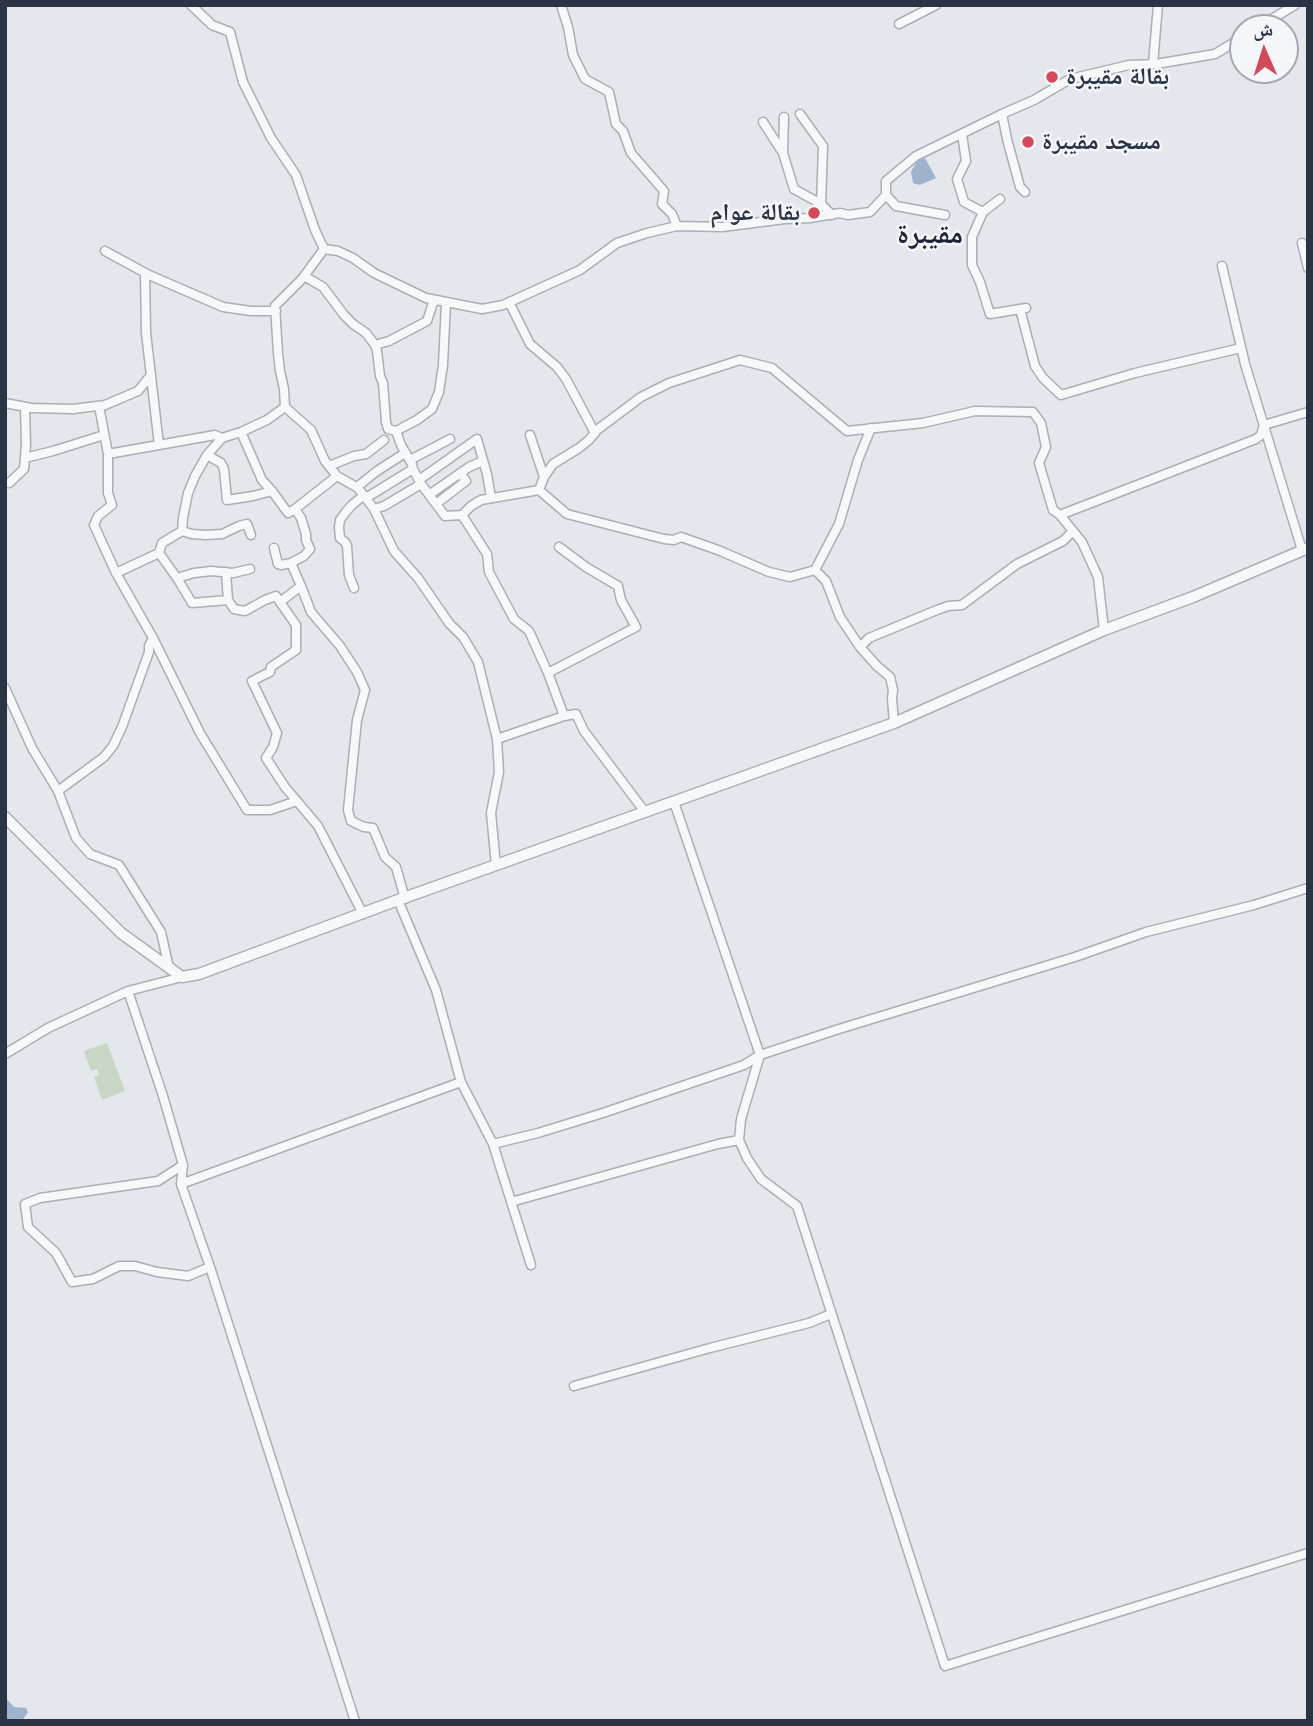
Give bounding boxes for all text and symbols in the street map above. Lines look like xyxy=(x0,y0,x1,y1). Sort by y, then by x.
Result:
north arrow xyxy=(1229,14,1299,84)
text: ش xyxy=(1252,18,1274,42)
place label: بقالة مقيبرة xyxy=(1066,63,1169,91)
marker: بقالة مقيبرة xyxy=(1044,69,1060,85)
place label: مسجد مقيبرة xyxy=(1042,128,1161,156)
marker: مسجد مقيبرة xyxy=(1020,134,1036,150)
place label: بقالة عوام xyxy=(710,199,800,227)
marker: بقالة عوام xyxy=(806,205,822,221)
district label: مقيبرة xyxy=(897,218,963,252)

